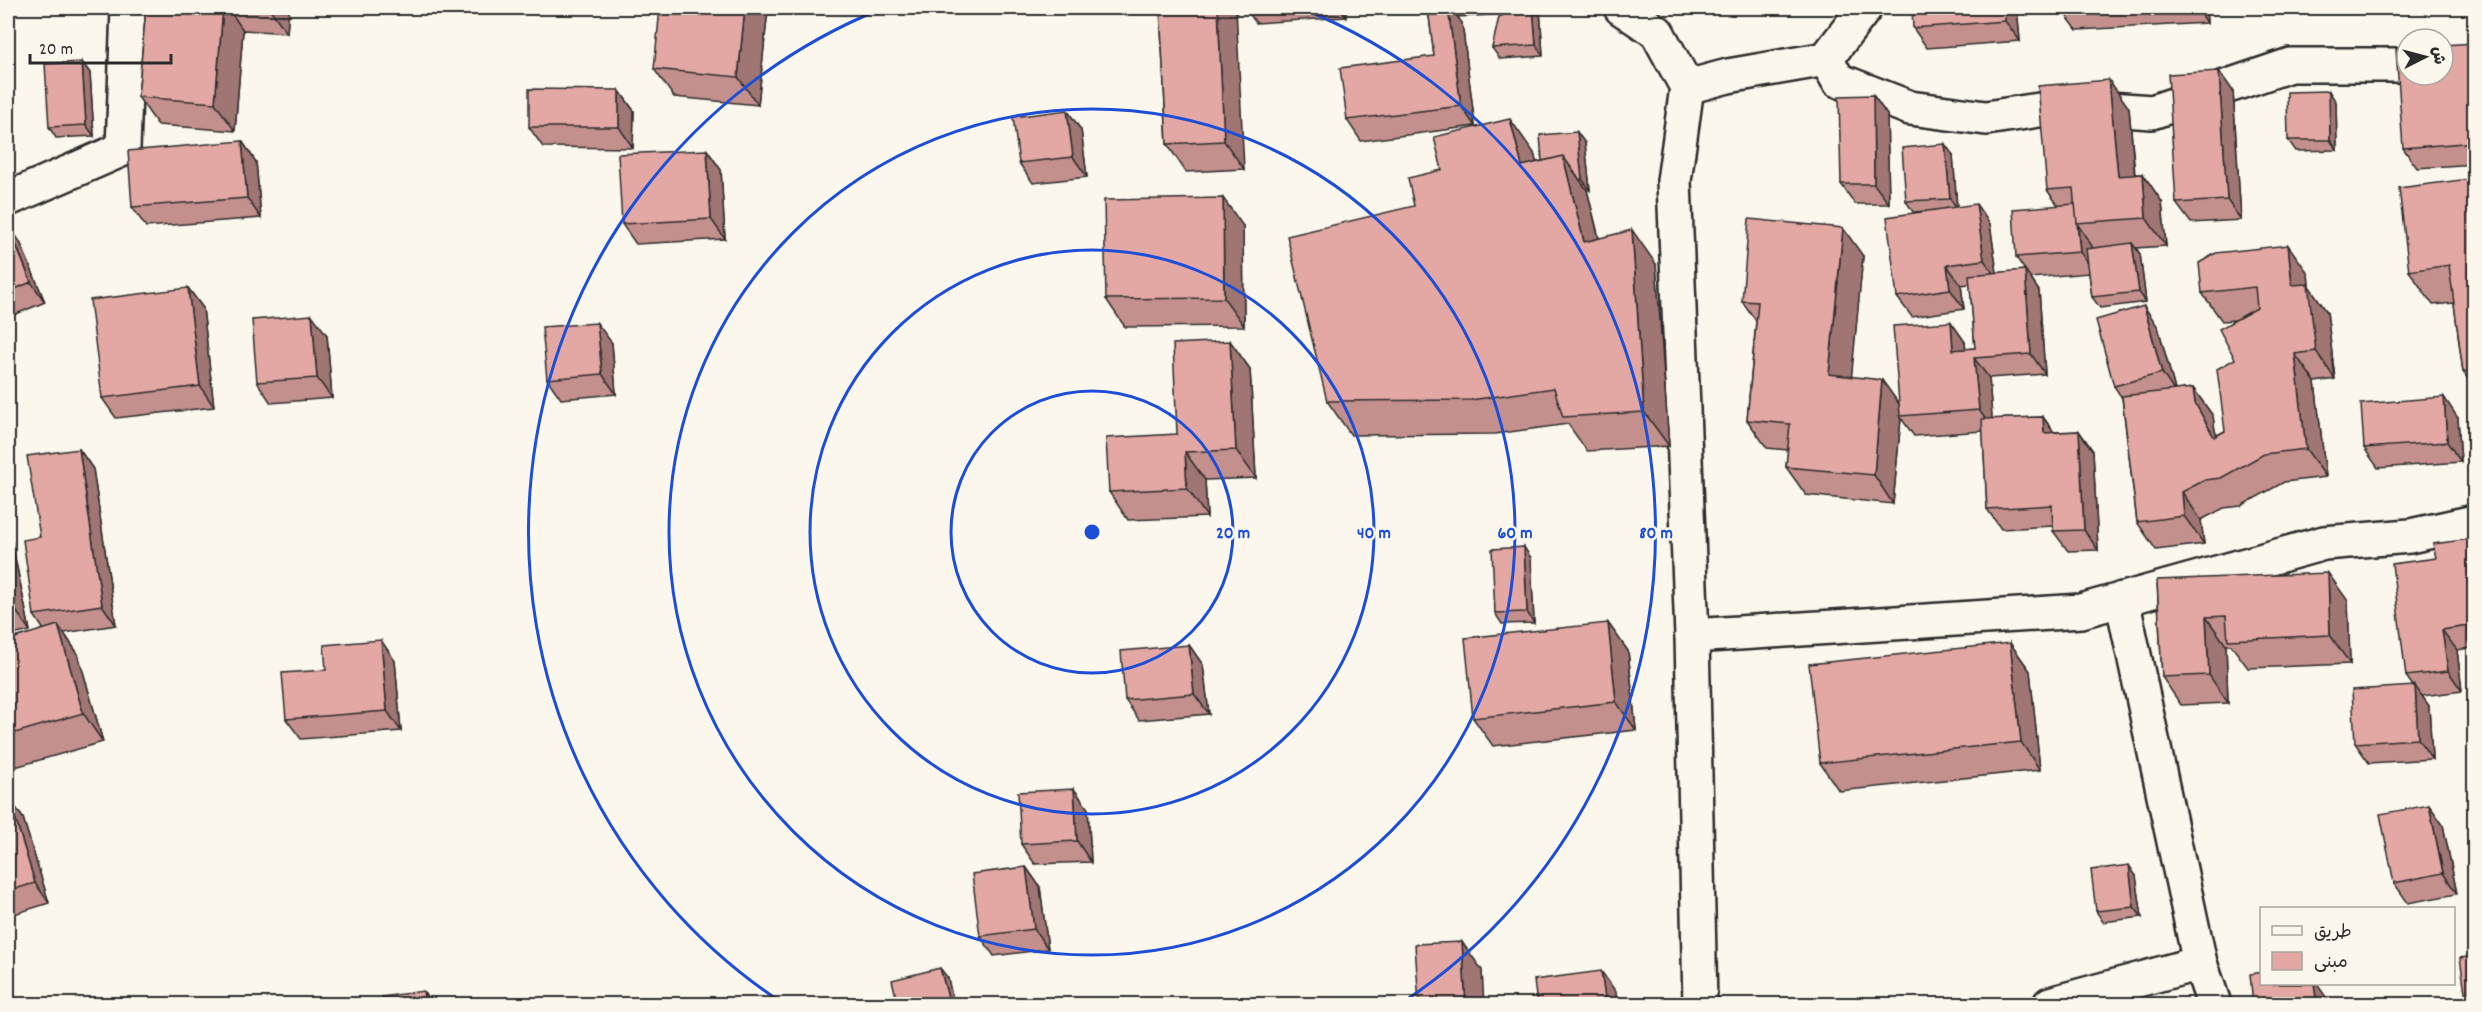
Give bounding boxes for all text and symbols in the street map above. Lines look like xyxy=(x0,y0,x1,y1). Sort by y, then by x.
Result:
scale bar xyxy=(30,27,171,65)
north arrow xyxy=(2395,27,2455,87)
text: 20 m xyxy=(39,38,73,63)
text: ش xyxy=(2425,46,2450,66)
centre of rings xyxy=(1082,522,1102,542)
text: 20 m xyxy=(1216,522,1250,547)
text: 40 m xyxy=(1357,522,1391,547)
text: 60 m xyxy=(1497,522,1533,547)
text: 80 m xyxy=(1639,522,1673,547)
legend xyxy=(2260,907,2455,985)
text: طريق xyxy=(2314,921,2352,946)
text: مبنى xyxy=(2314,951,2348,976)

